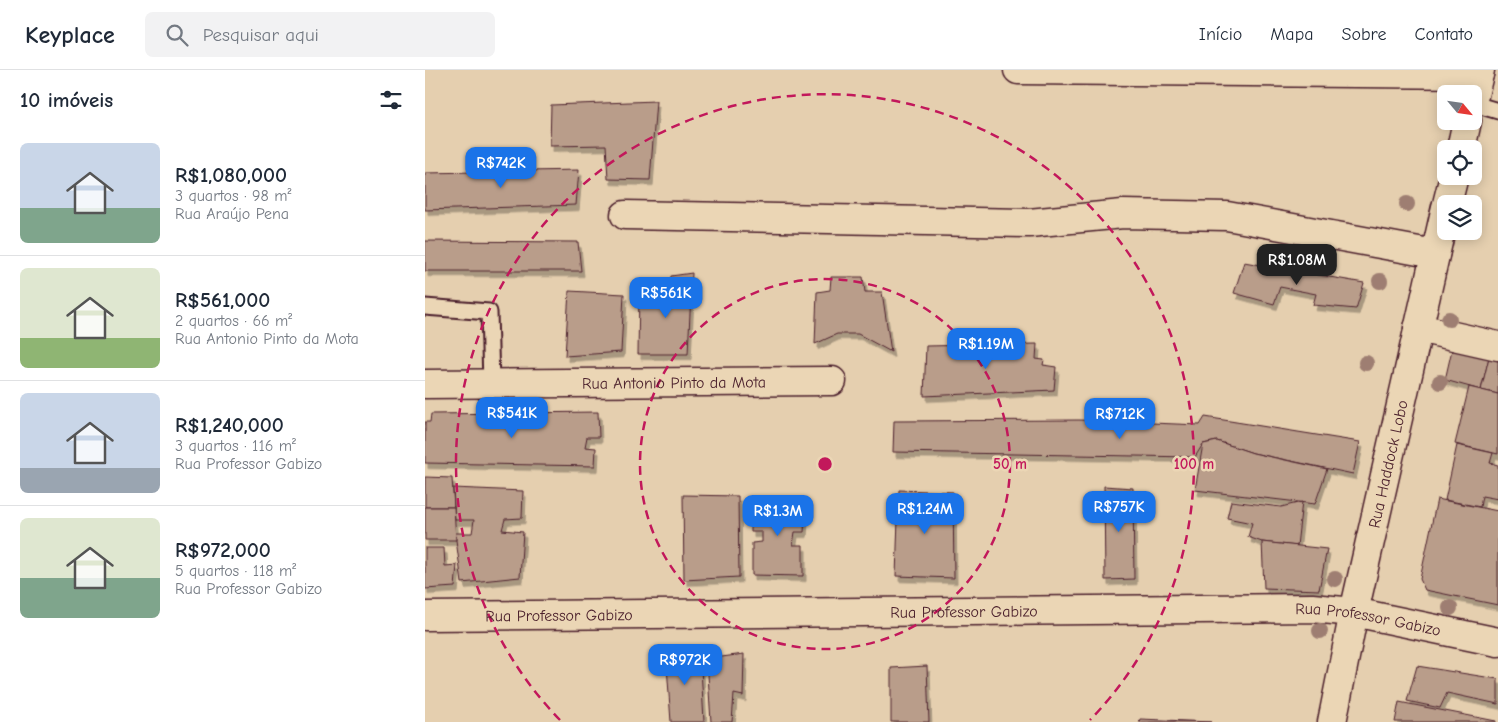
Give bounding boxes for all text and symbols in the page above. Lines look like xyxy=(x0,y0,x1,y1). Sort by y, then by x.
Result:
search box xyxy=(145,12,495,57)
text: Keyplace xyxy=(25,21,115,49)
icon: search xyxy=(163,21,191,49)
text: Pesquisar aqui xyxy=(203,24,319,46)
text: Início xyxy=(1199,24,1242,45)
text: Mapa xyxy=(1270,24,1313,45)
text: Sobre xyxy=(1341,24,1386,45)
text: Contato xyxy=(1414,24,1473,45)
north arrow xyxy=(1437,85,1483,130)
map controls xyxy=(1437,85,1482,240)
icon: filters xyxy=(377,86,405,114)
text: 10 imóveis xyxy=(20,88,113,112)
button: locate xyxy=(1437,140,1482,185)
pin: R$742K xyxy=(460,146,542,189)
text: R$742K xyxy=(476,154,526,172)
icon: home xyxy=(60,163,120,223)
text: R$1,080,000 xyxy=(175,163,287,187)
text: 3 quartos · 98 m² xyxy=(175,187,291,205)
button: layers xyxy=(1437,195,1482,240)
text: Rua Araújo Pena xyxy=(175,205,289,223)
pin: R$1.08M xyxy=(1251,244,1343,286)
text: R$1.08M xyxy=(1268,251,1326,269)
pin: R$561K xyxy=(625,276,707,319)
text: R$561K xyxy=(640,284,692,302)
icon: home xyxy=(60,288,120,348)
text: R$561,000 xyxy=(175,288,270,312)
text: 2 quartos · 66 m² xyxy=(175,312,292,330)
pin: R$1.19M xyxy=(940,328,1032,370)
text: Rua Antonio Pinto da Mota xyxy=(175,330,359,348)
text: R$1.19M xyxy=(958,335,1014,353)
street label: Rua Antonio Pinto da Mota xyxy=(582,373,766,393)
pin: R$541K xyxy=(471,396,553,439)
pin: R$712K xyxy=(1079,398,1161,440)
street label: Rua Haddock Lobo xyxy=(1365,398,1412,530)
text: R$541K xyxy=(487,404,537,422)
text: R$712K xyxy=(1095,405,1145,423)
icon: home xyxy=(60,413,120,473)
text: R$1,240,000 xyxy=(175,413,284,437)
text: 3 quartos · 116 m² xyxy=(175,437,296,455)
text: Rua Professor Gabizo xyxy=(175,455,322,473)
centre of rings xyxy=(816,455,834,473)
text: 50 m xyxy=(993,455,1027,473)
text: 100 m xyxy=(1174,455,1214,473)
pin: R$757K xyxy=(1078,490,1160,533)
pin: R$1.24M xyxy=(879,492,971,535)
pin: R$1.3M xyxy=(737,494,819,537)
text: R$757K xyxy=(1094,498,1144,516)
text: R$1.24M xyxy=(897,500,953,518)
text: R$1.3M xyxy=(754,502,802,520)
icon: home xyxy=(60,538,120,598)
text: R$972,000 xyxy=(175,538,271,562)
text: 5 quartos · 118 m² xyxy=(175,562,296,580)
text: Rua Professor Gabizo xyxy=(175,580,322,598)
street label: Rua Professor Gabizo xyxy=(1295,600,1442,640)
street label: Rua Professor Gabizo xyxy=(890,602,1038,622)
street label: Rua Professor Gabizo xyxy=(485,606,633,625)
pin: R$972K xyxy=(644,644,726,686)
text: R$972K xyxy=(659,651,711,669)

